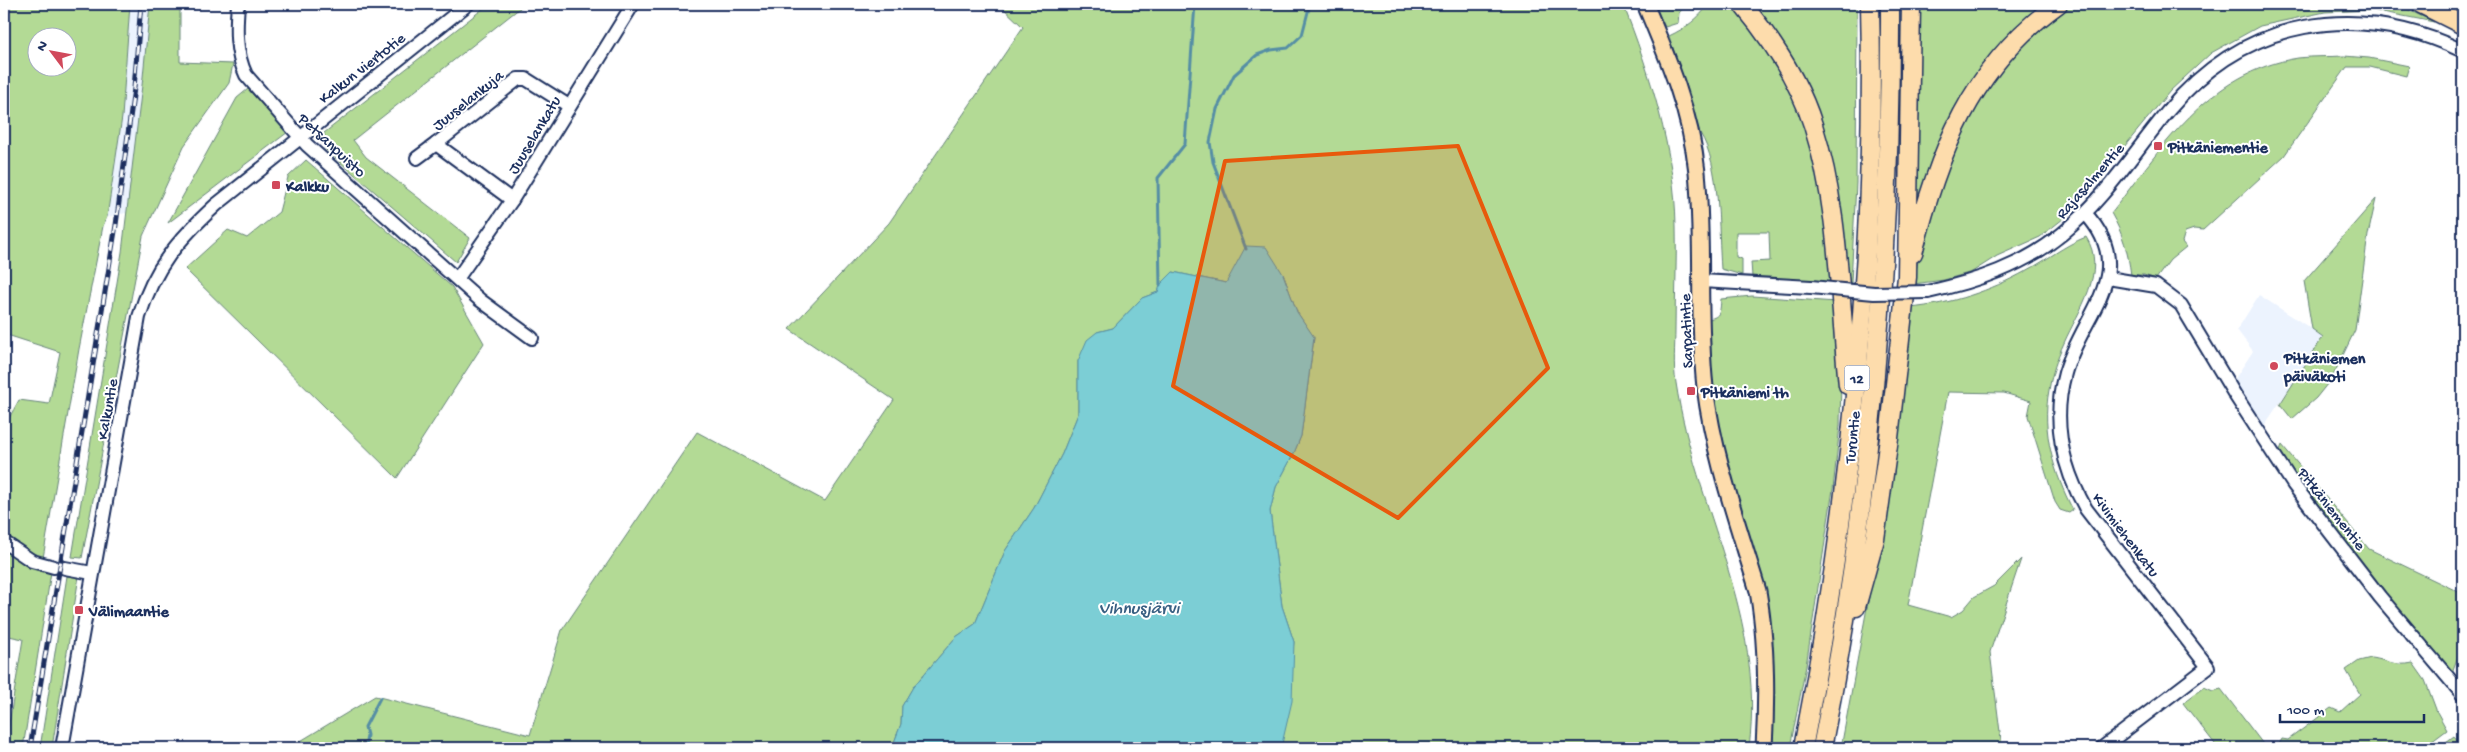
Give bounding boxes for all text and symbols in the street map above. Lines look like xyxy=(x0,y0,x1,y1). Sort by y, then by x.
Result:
north arrow xyxy=(28,28,78,78)
street label: Kalkun viertotie xyxy=(316,30,411,110)
text: N xyxy=(33,38,53,55)
street label: Juuselankuja xyxy=(430,67,509,136)
street label: Juuselankatu xyxy=(505,93,567,178)
street label: Petsanpuisto xyxy=(292,110,368,183)
street label: Rajasalmentie xyxy=(2053,140,2130,224)
marker: Pitkäniementie xyxy=(2152,140,2164,152)
place label: Pitkäniementie xyxy=(2167,140,2268,159)
marker: Kalkku xyxy=(270,179,282,191)
place label: Kalkku xyxy=(285,179,329,198)
street label: Sarpatintie xyxy=(1678,293,1699,368)
place label: Pitkäniemen päiväkoti xyxy=(2283,351,2366,388)
marker: Pitkäniemen päiväkoti xyxy=(2268,360,2280,372)
road number: 12 xyxy=(1844,366,1870,390)
street label: Kalkuntie xyxy=(95,377,124,442)
marker: Pitkäniemi th xyxy=(1685,385,1697,397)
place label: Pitkäniemi th xyxy=(1700,385,1789,404)
street label: Turuntie xyxy=(1842,409,1867,466)
street label: Pitkäniementie xyxy=(2291,464,2369,556)
street label: Kivimiehenkatu xyxy=(2086,490,2162,582)
water label: Vihnusjärvi xyxy=(1099,599,1181,620)
marker: Välimaantie xyxy=(73,604,85,616)
place label: Välimaantie xyxy=(88,604,170,623)
scale bar xyxy=(2280,692,2423,724)
text: 100 m xyxy=(2286,702,2325,720)

